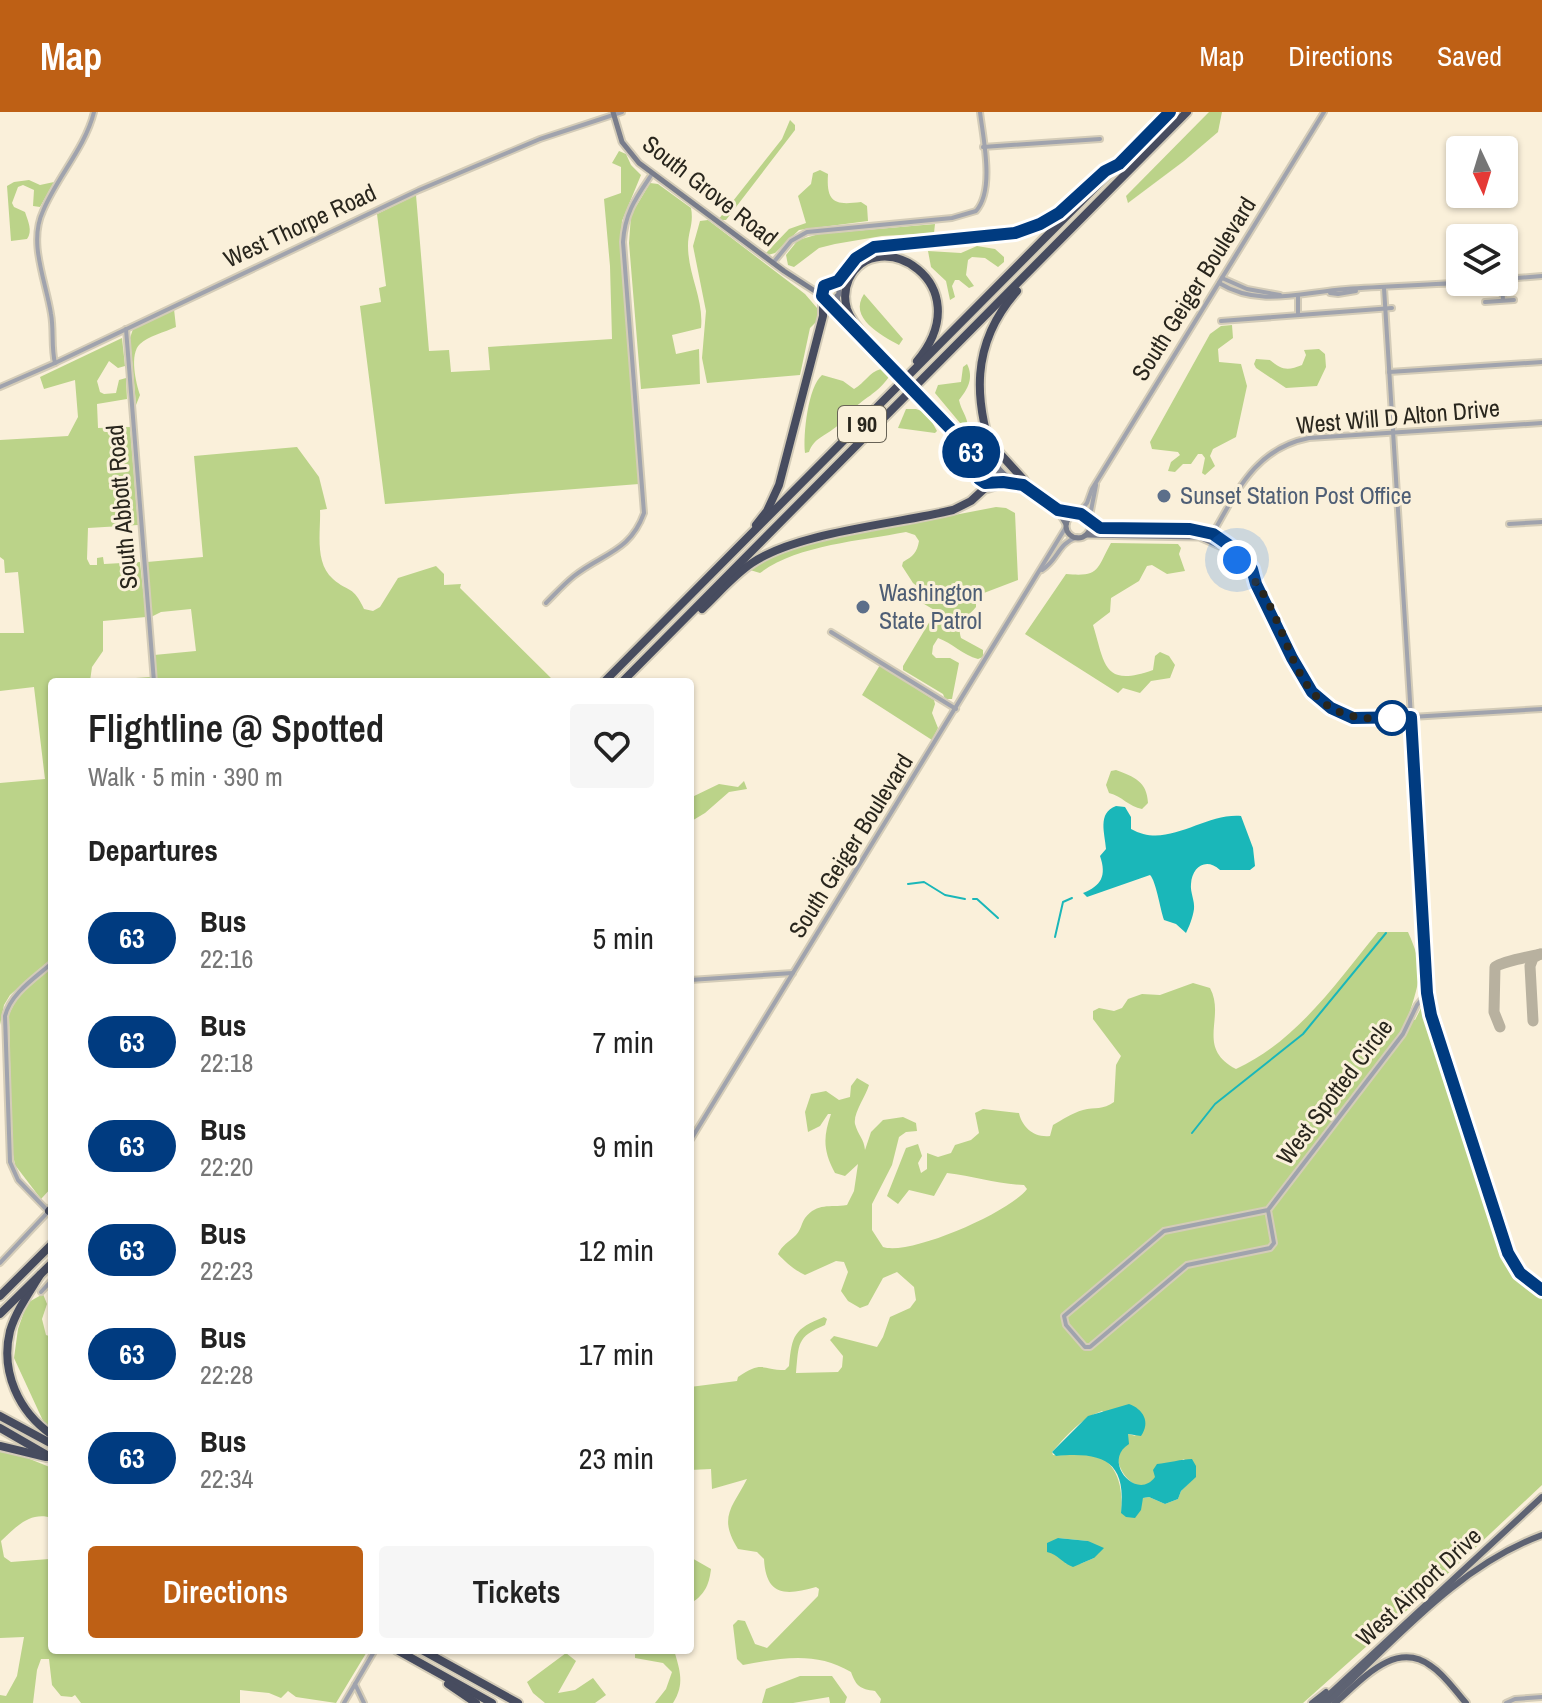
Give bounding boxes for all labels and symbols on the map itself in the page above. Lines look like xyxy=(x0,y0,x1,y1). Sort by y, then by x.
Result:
street label: South Grove Road xyxy=(637,127,785,253)
north arrow xyxy=(1446,136,1518,208)
street label: West Thorpe Road xyxy=(218,176,381,274)
street label: South Geiger Boulevard xyxy=(1124,190,1263,386)
street label: West Will D Alton Drive xyxy=(1295,391,1501,441)
road number: I 90 xyxy=(838,406,886,442)
street label: South Abbott Road xyxy=(98,423,144,591)
line badge: 63 xyxy=(935,426,1007,478)
place label: Sunset Station Post Office xyxy=(1180,479,1412,511)
marker: Sunset Station Post Office xyxy=(1155,487,1173,505)
your location xyxy=(1217,540,1257,580)
place label: Washington State Patrol xyxy=(879,576,983,636)
marker: Washington State Patrol xyxy=(854,598,872,616)
unlabelled marker xyxy=(1375,701,1409,735)
street label: South Geiger Boulevard xyxy=(781,747,920,943)
street label: West Spotted Circle xyxy=(1269,1012,1400,1171)
street label: West Airport Drive xyxy=(1349,1520,1488,1653)

